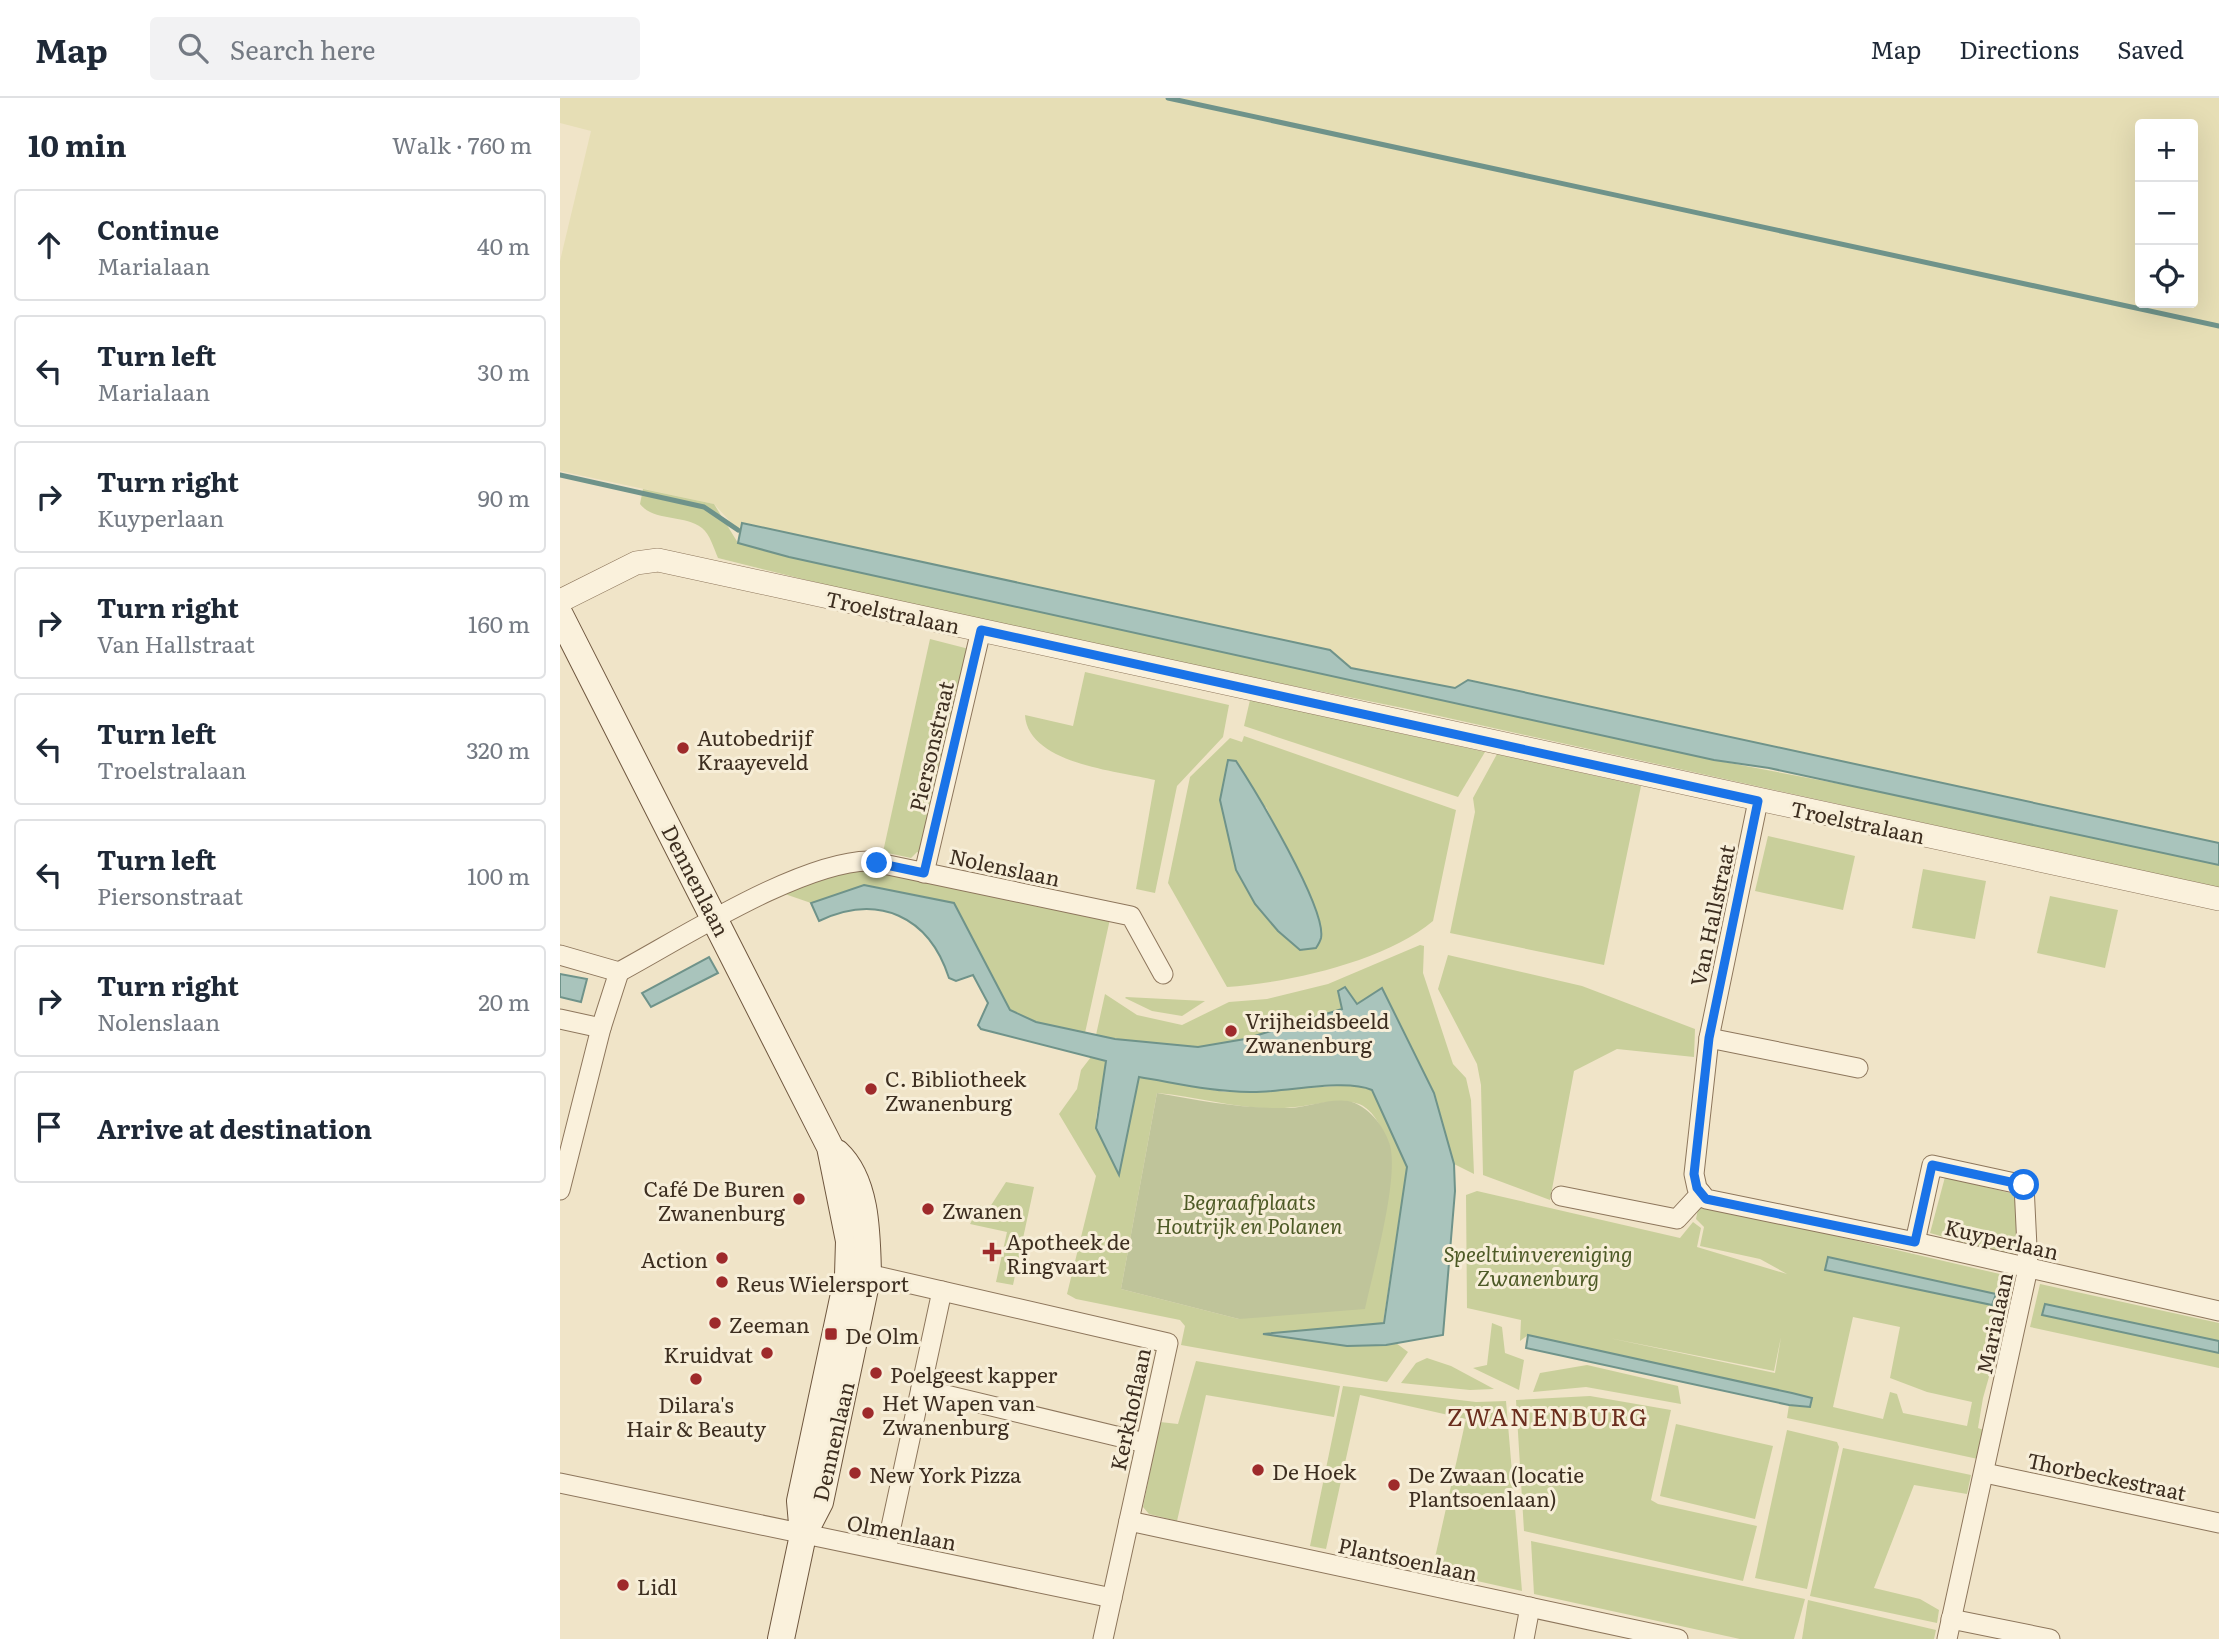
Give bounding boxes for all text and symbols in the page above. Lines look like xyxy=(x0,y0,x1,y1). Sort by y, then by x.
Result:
search box xyxy=(150,17,640,80)
text: Map xyxy=(35,24,108,73)
icon: search xyxy=(174,29,212,67)
text: Search here xyxy=(230,29,376,68)
text: Map xyxy=(1870,31,1921,66)
text: Directions xyxy=(1959,31,2079,66)
text: Saved xyxy=(2117,31,2184,66)
map controls xyxy=(2135,119,2198,308)
button: + xyxy=(2135,119,2198,182)
text: 10 min xyxy=(28,122,127,166)
text: Walk · 760 m xyxy=(392,127,532,161)
button: − xyxy=(2135,182,2198,245)
text: Continue xyxy=(97,209,219,248)
icon: ahead xyxy=(30,226,68,264)
text: 40 m xyxy=(477,228,530,262)
button: locate xyxy=(2135,245,2198,308)
text: Marialaan xyxy=(97,248,210,282)
text: Turn left xyxy=(97,335,216,374)
icon: left xyxy=(30,352,68,390)
text: 30 m xyxy=(477,354,530,388)
text: Marialaan xyxy=(97,374,210,408)
text: Turn right xyxy=(97,461,239,500)
icon: right xyxy=(30,478,68,516)
text: 90 m xyxy=(478,480,530,514)
text: Kuyperlaan xyxy=(97,500,224,534)
street label: Troelstralaan xyxy=(823,582,963,640)
text: Turn right xyxy=(97,587,239,626)
icon: right xyxy=(30,604,68,642)
text: 160 m xyxy=(468,606,530,640)
text: Van Hallstraat xyxy=(97,626,255,660)
street label: Piersonstraat xyxy=(900,677,960,814)
text: Turn left xyxy=(97,713,216,752)
place label: Autobedrijf Kraayeveld xyxy=(697,721,814,776)
icon: left xyxy=(30,730,68,768)
text: 320 m xyxy=(466,732,530,766)
marker: Autobedrijf Kraayeveld xyxy=(675,740,691,756)
text: Troelstralaan xyxy=(97,752,247,786)
street label: Troelstralaan xyxy=(1788,792,1928,850)
street label: Dennenlaan xyxy=(655,819,739,942)
text: Turn left xyxy=(97,839,216,878)
street label: Nolenslaan xyxy=(947,839,1063,893)
street label: Van Hallstraat xyxy=(1681,841,1741,989)
route end xyxy=(861,847,892,878)
icon: left xyxy=(30,856,68,894)
text: 100 m xyxy=(467,858,530,892)
text: Piersonstraat xyxy=(97,878,243,912)
text: Turn right xyxy=(97,965,239,1004)
icon: right xyxy=(30,982,68,1020)
text: 20 m xyxy=(478,984,530,1018)
text: Nolenslaan xyxy=(97,1004,220,1038)
place label: Vrijheidsbeeld Zwanenburg xyxy=(1245,1004,1389,1059)
marker: Vrijheidsbeeld Zwanenburg xyxy=(1223,1023,1239,1039)
place label: C. Bibliotheek Zwanenburg xyxy=(885,1062,1026,1117)
marker: C. Bibliotheek Zwanenburg xyxy=(863,1081,879,1097)
icon: arrive xyxy=(30,1108,68,1146)
text: Arrive at destination xyxy=(97,1108,372,1147)
route start xyxy=(2008,1169,2039,1200)
place label: Café De Buren Zwanenburg xyxy=(644,1172,785,1227)
park label: Begraafplaats Houtrijk en Polanen xyxy=(1155,1185,1343,1240)
marker: Café De Buren Zwanenburg xyxy=(791,1191,807,1207)
place label: Zwanen xyxy=(942,1194,1022,1225)
marker: Zwanen xyxy=(920,1201,936,1217)
street label: Kuyperlaan xyxy=(1942,1210,2062,1266)
place label: Apotheek de Ringvaart xyxy=(1006,1225,1130,1280)
park label: Speeltuinvereniging Zwanenburg xyxy=(1443,1237,1633,1292)
place label: Action xyxy=(641,1243,708,1274)
marker: Apotheek de Ringvaart xyxy=(984,1244,1000,1260)
marker: Action xyxy=(714,1250,730,1266)
place label: Reus Wielersport xyxy=(736,1267,909,1298)
street label: Marialaan xyxy=(1967,1269,2019,1377)
marker: Reus Wielersport xyxy=(714,1274,730,1290)
place label: Zeeman xyxy=(729,1308,810,1339)
marker: Zeeman xyxy=(707,1315,723,1331)
place label: De Olm xyxy=(845,1319,919,1350)
marker: De Olm xyxy=(823,1326,839,1342)
place label: Kruidvat xyxy=(663,1338,754,1369)
marker: Kruidvat xyxy=(759,1345,775,1361)
street label: Kerkhoflaan xyxy=(1101,1345,1157,1473)
place label: Poelgeest kapper xyxy=(890,1358,1058,1389)
marker: Poelgeest kapper xyxy=(868,1365,884,1381)
marker: Dilara's Hair & Beauty xyxy=(688,1371,704,1387)
street label: Dennenlaan xyxy=(803,1378,861,1504)
place label: Het Wapen van Zwanenburg xyxy=(882,1386,1035,1441)
place label: Dilara's Hair & Beauty xyxy=(626,1388,767,1443)
district label: ZWANENBURG xyxy=(1447,1398,1649,1433)
marker: Het Wapen van Zwanenburg xyxy=(860,1405,876,1421)
street label: Thorbeckestraat xyxy=(2024,1443,2190,1507)
place label: De Hoek xyxy=(1272,1455,1356,1486)
place label: New York Pizza xyxy=(869,1458,1022,1489)
place label: De Zwaan (locatie Plantsoenlaan) xyxy=(1408,1458,1584,1513)
marker: De Hoek xyxy=(1250,1462,1266,1478)
marker: New York Pizza xyxy=(847,1465,863,1481)
marker: De Zwaan (locatie Plantsoenlaan) xyxy=(1386,1477,1402,1493)
street label: Olmenlaan xyxy=(845,1505,959,1557)
street label: Plantsoenlaan xyxy=(1335,1528,1481,1588)
place label: Lidl xyxy=(637,1570,677,1601)
marker: Lidl xyxy=(615,1577,631,1593)

